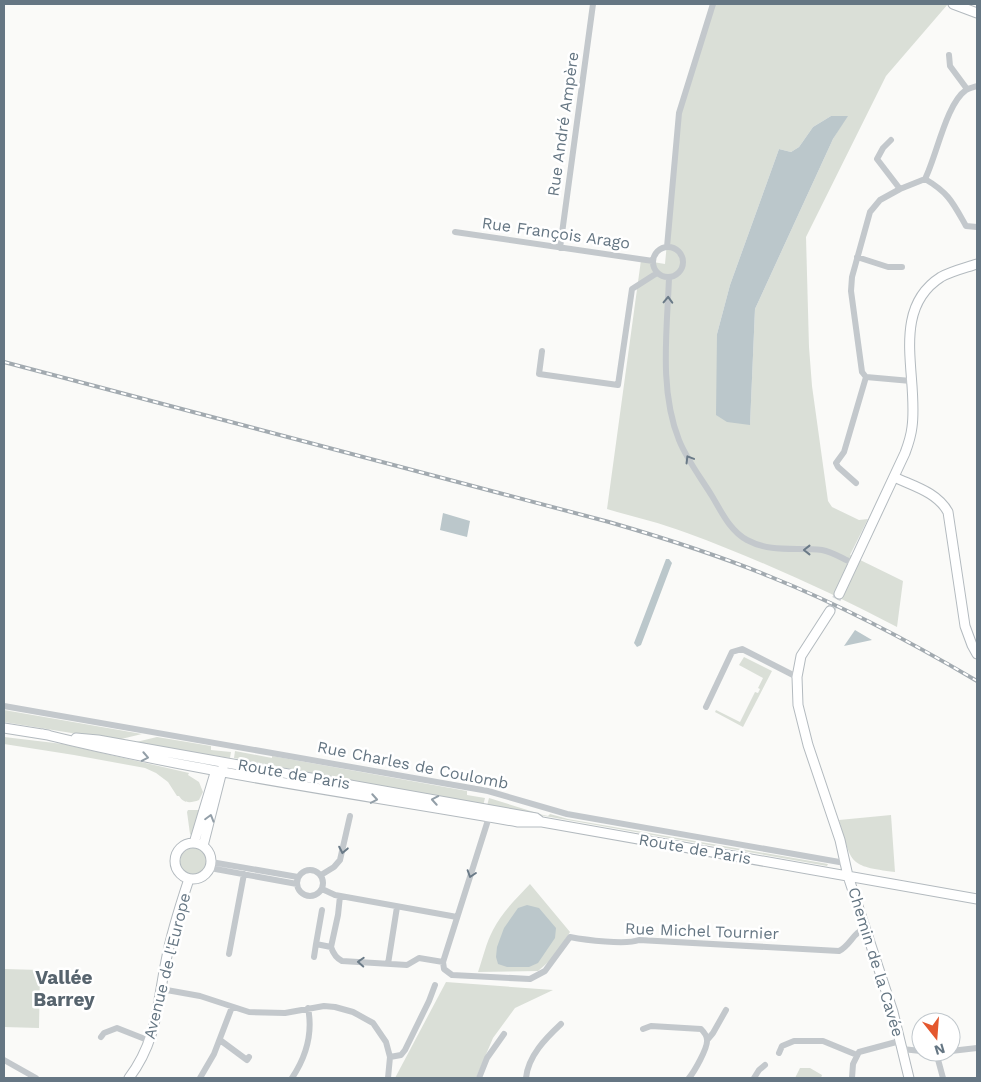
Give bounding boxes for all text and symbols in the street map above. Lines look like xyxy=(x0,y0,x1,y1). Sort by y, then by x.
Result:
street label: Rue André Ampère xyxy=(543,50,583,198)
street label: Rue François Arago xyxy=(481,213,631,253)
one-way arrow xyxy=(663,296,674,304)
one-way arrow xyxy=(685,455,695,464)
one-way arrow xyxy=(803,545,810,555)
street label: Rue Charles de Coulomb xyxy=(316,737,510,793)
one-way arrow xyxy=(140,751,149,761)
street label: Route de Paris xyxy=(236,755,352,793)
one-way arrow xyxy=(369,793,378,803)
one-way arrow xyxy=(430,795,439,805)
one-way arrow xyxy=(205,815,215,823)
street label: Route de Paris xyxy=(637,830,753,868)
one-way arrow xyxy=(338,846,348,855)
one-way arrow xyxy=(467,869,477,877)
street label: Chemin de la Cavée xyxy=(844,885,908,1039)
street label: Avenue de l'Europe xyxy=(140,891,194,1041)
street label: Rue Michel Tournier xyxy=(625,919,780,943)
one-way arrow xyxy=(357,957,365,968)
district label: Vallée Barrey xyxy=(33,966,95,1011)
north arrow xyxy=(911,1012,961,1062)
text: N xyxy=(933,1040,947,1059)

